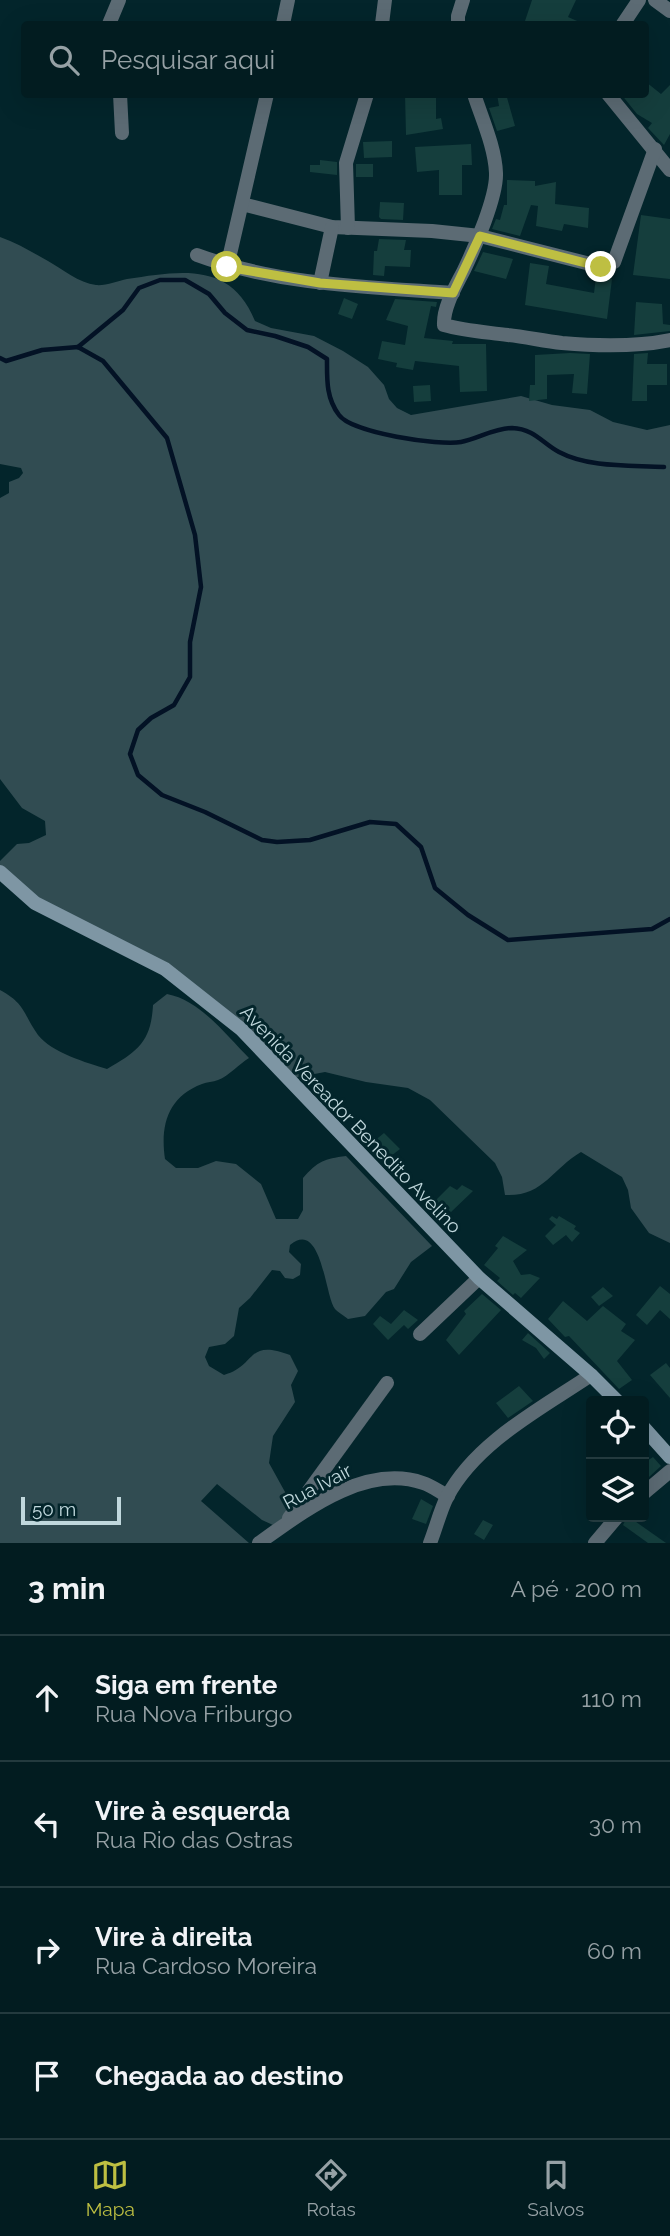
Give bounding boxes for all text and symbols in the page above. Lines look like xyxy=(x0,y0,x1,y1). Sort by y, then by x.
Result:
search box xyxy=(21,21,649,98)
icon: search xyxy=(45,41,83,79)
text: Pesquisar aqui xyxy=(101,45,275,75)
route start xyxy=(211,251,242,282)
route end xyxy=(585,251,616,282)
street label: Avenida Vereador Benedito Avelino xyxy=(236,1001,466,1237)
map controls xyxy=(586,1396,649,1522)
button: locate xyxy=(586,1396,649,1459)
street label: Rua Ivair xyxy=(279,1459,355,1513)
button: layers xyxy=(586,1459,649,1522)
scale bar xyxy=(21,1494,121,1526)
text: 50 m xyxy=(32,1498,76,1520)
text: 3 min xyxy=(28,1571,106,1606)
text: A pé · 200 m xyxy=(510,1575,642,1602)
text: Siga em frente xyxy=(95,1670,277,1700)
icon: ahead xyxy=(28,1679,66,1717)
text: 110 m xyxy=(581,1685,642,1712)
text: Rua Nova Friburgo xyxy=(95,1700,292,1727)
text: Vire à esquerda xyxy=(95,1796,290,1826)
icon: left xyxy=(28,1805,66,1843)
text: 30 m xyxy=(589,1811,642,1838)
text: Rua Rio das Ostras xyxy=(95,1826,293,1853)
text: Vire à direita xyxy=(95,1922,252,1952)
icon: right xyxy=(28,1931,66,1969)
text: 60 m xyxy=(587,1937,642,1964)
text: Rua Cardoso Moreira xyxy=(95,1952,317,1979)
icon: arrive xyxy=(28,2057,66,2095)
text: Chegada ao destino xyxy=(95,2061,344,2091)
tab: Mapa xyxy=(86,2156,135,2220)
tab: Rotas xyxy=(306,2156,356,2220)
tab: Salvos xyxy=(527,2156,584,2220)

